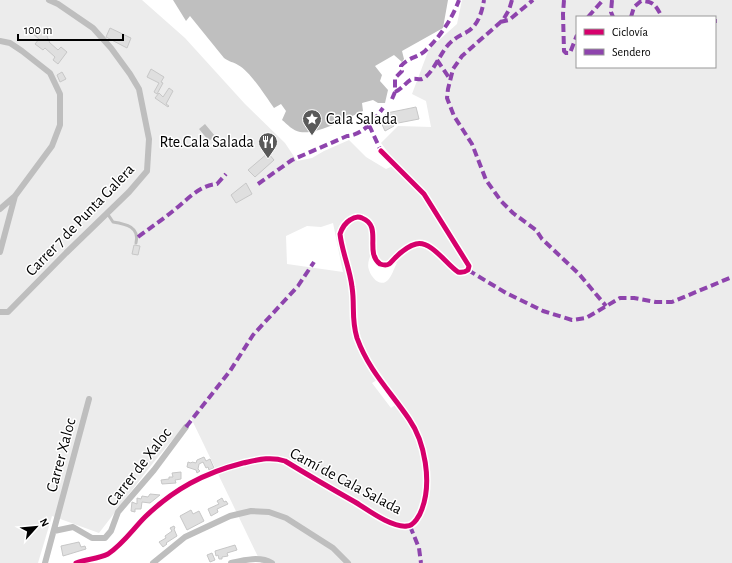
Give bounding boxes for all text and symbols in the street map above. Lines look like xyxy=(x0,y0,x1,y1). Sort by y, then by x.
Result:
scale bar xyxy=(18,16,123,42)
legend xyxy=(576,16,716,68)
text: 100 m xyxy=(24,24,52,36)
text: Ciclovía xyxy=(612,26,648,38)
text: Sendero xyxy=(612,46,651,58)
place icon: Cala Salada xyxy=(301,108,323,136)
place label: Cala Salada xyxy=(326,111,397,127)
restaurant icon: Rte.Cala Salada xyxy=(257,131,279,159)
place label: Rte.Cala Salada xyxy=(159,134,254,150)
street label: Carrer 7 de Punta Galera xyxy=(23,161,137,279)
street label: Carrer Xaloc xyxy=(43,416,79,494)
street label: Carrer de Xaloc xyxy=(104,425,174,509)
street label: Camí de Cala Salada xyxy=(287,445,405,517)
north arrow xyxy=(16,507,56,547)
text: N xyxy=(38,517,51,529)

